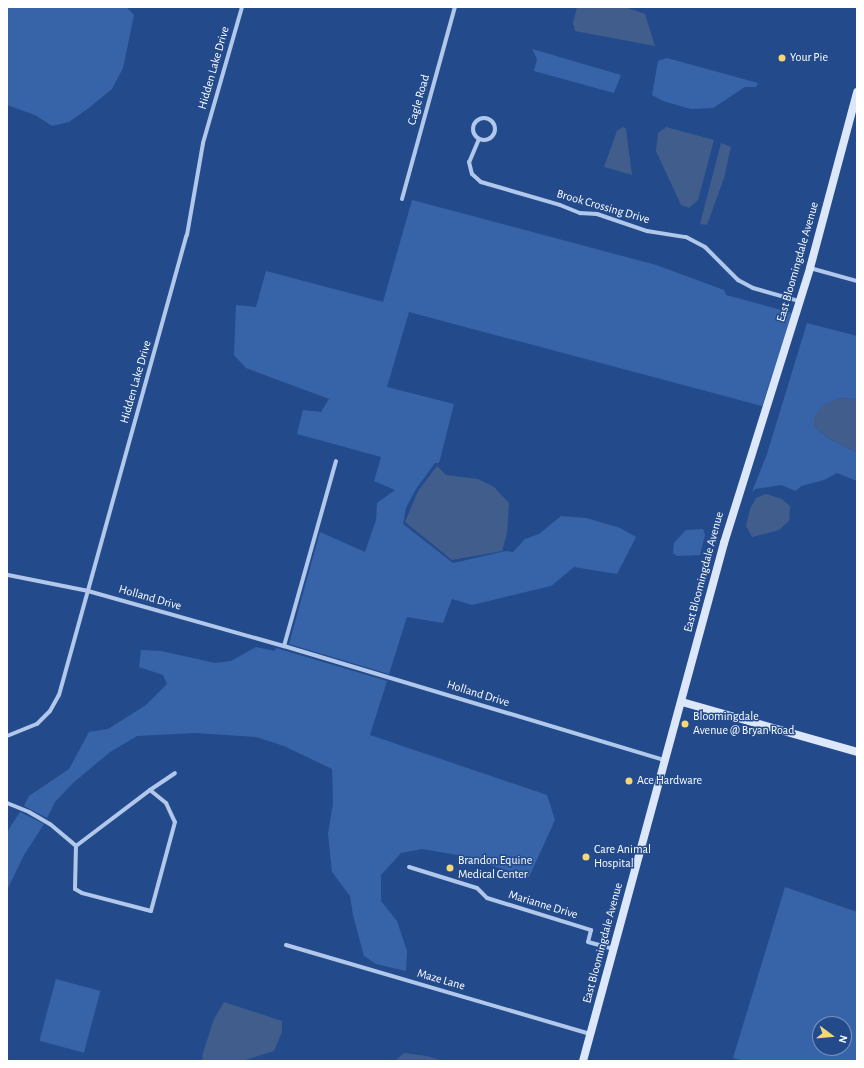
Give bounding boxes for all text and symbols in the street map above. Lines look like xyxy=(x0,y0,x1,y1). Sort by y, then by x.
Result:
street label: Hidden Lake Drive xyxy=(195,25,233,111)
place label: Your Pie xyxy=(790,51,828,65)
marker: Your Pie xyxy=(777,53,787,63)
street label: Cagle Road xyxy=(405,73,433,127)
street label: Brook Crossing Drive xyxy=(555,187,651,227)
street label: East Bloomingdale Avenue xyxy=(774,200,822,324)
street label: Hidden Lake Drive xyxy=(117,339,155,425)
street label: East Bloomingdale Avenue xyxy=(681,510,727,634)
street label: Holland Drive xyxy=(117,582,183,614)
street label: Holland Drive xyxy=(445,678,511,710)
place label: Bloomingdale Avenue @ Bryan Road xyxy=(693,710,795,738)
marker: Bloomingdale Avenue @ Bryan Road xyxy=(680,719,690,729)
place label: Ace Hardware xyxy=(637,774,702,788)
marker: Ace Hardware xyxy=(624,776,634,786)
place label: Care Animal Hospital xyxy=(594,843,651,871)
marker: Care Animal Hospital xyxy=(581,852,591,862)
place label: Brandon Equine Medical Center xyxy=(458,854,532,882)
marker: Brandon Equine Medical Center xyxy=(445,863,455,873)
street label: East Bloomingdale Avenue xyxy=(580,881,626,1005)
street label: Marianne Drive xyxy=(507,888,579,922)
street label: Maze Lane xyxy=(415,966,467,994)
north arrow xyxy=(812,1016,852,1056)
text: N xyxy=(837,1034,849,1044)

